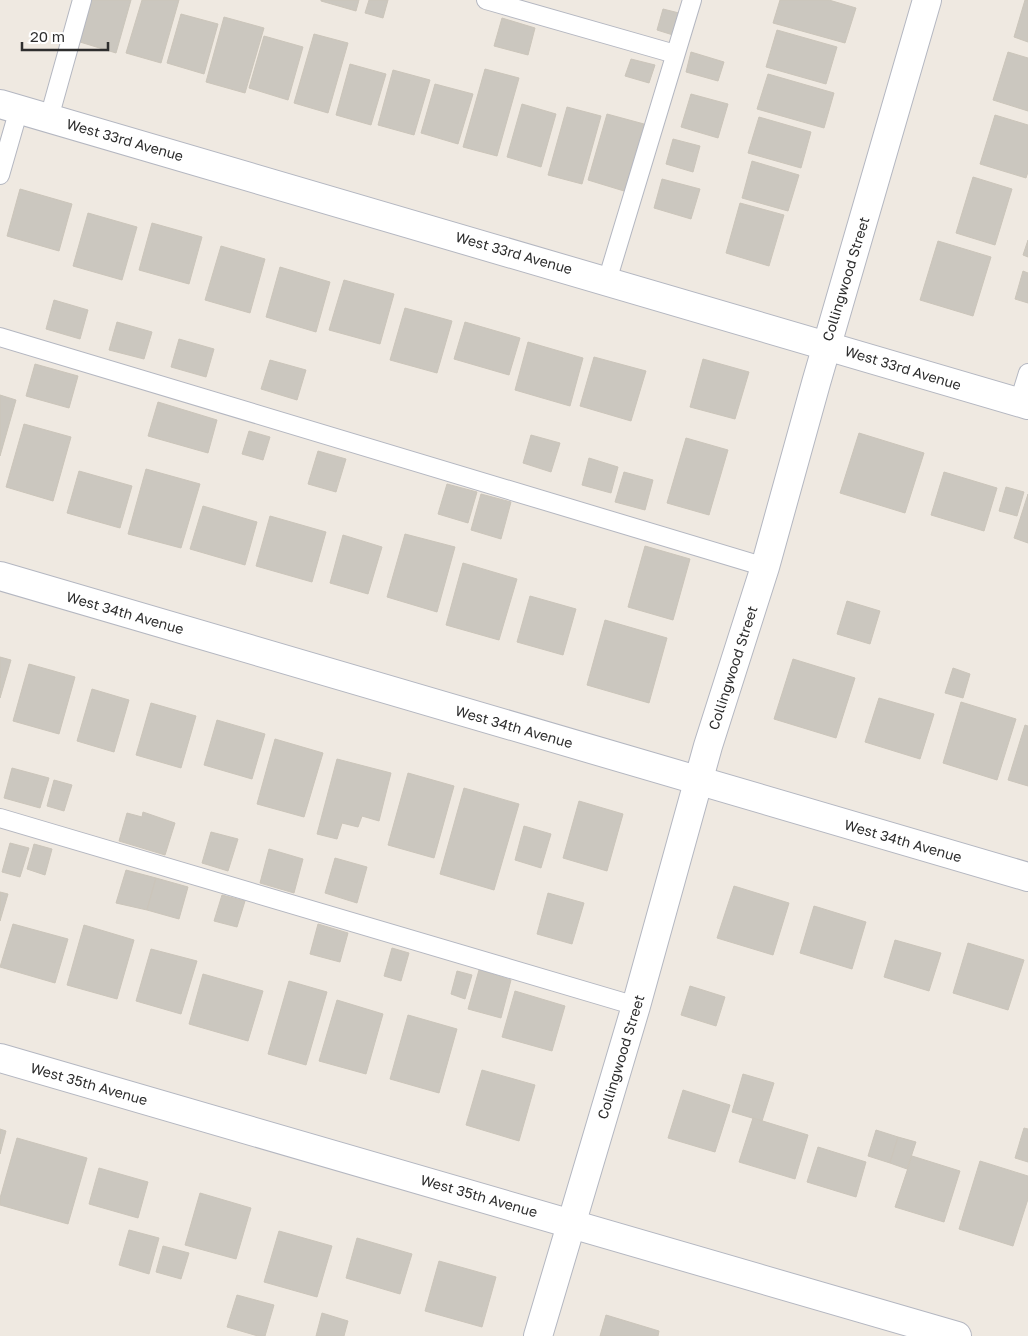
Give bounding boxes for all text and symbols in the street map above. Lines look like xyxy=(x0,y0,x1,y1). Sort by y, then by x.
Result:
scale bar xyxy=(22,20,109,52)
text: 20 m xyxy=(30,27,65,45)
street label: West 33rd Avenue xyxy=(65,115,186,164)
street label: Collingwood Street xyxy=(818,214,873,343)
street label: West 33rd Avenue xyxy=(454,228,575,277)
street label: West 33rd Avenue xyxy=(843,342,963,393)
street label: West 34th Avenue xyxy=(64,588,186,637)
street label: Collingwood Street xyxy=(704,604,761,732)
street label: West 34th Avenue xyxy=(453,702,575,751)
street label: West 34th Avenue xyxy=(842,816,964,865)
street label: Collingwood Street xyxy=(593,992,648,1121)
street label: West 35th Avenue xyxy=(29,1059,150,1108)
street label: West 35th Avenue xyxy=(419,1171,540,1220)

